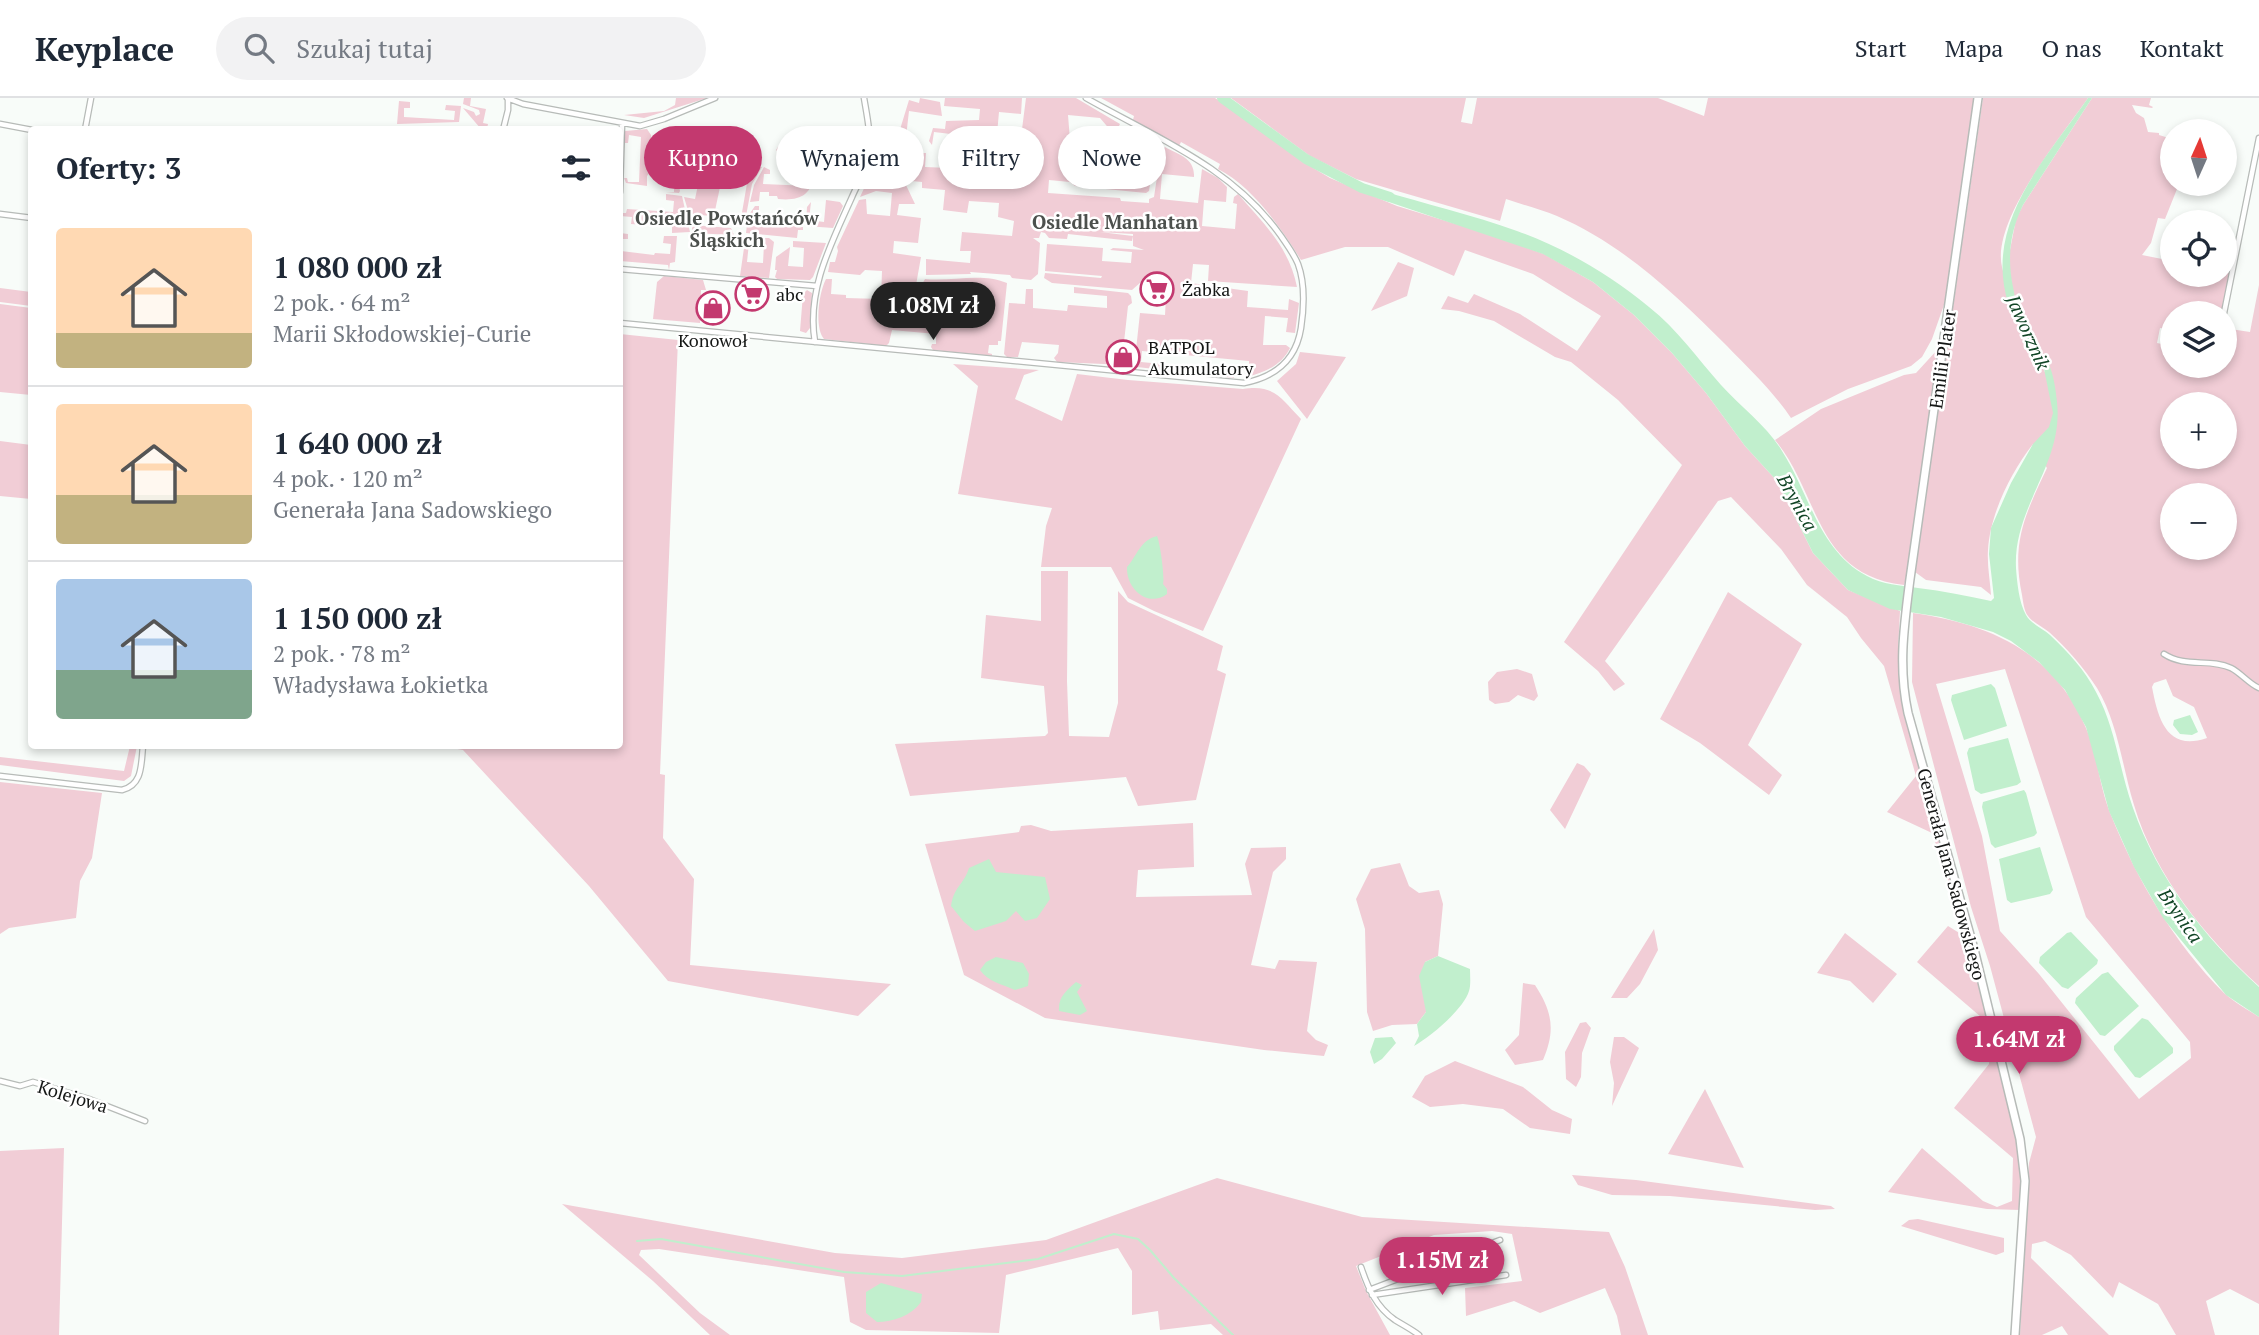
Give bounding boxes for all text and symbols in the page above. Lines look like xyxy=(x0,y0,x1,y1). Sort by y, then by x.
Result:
search box xyxy=(216,17,706,80)
text: Keyplace xyxy=(35,27,174,70)
icon: search xyxy=(240,29,278,67)
text: Szukaj tutaj xyxy=(296,31,433,65)
text: Start xyxy=(1855,32,1907,64)
text: Mapa xyxy=(1945,32,2003,64)
text: O nas xyxy=(2041,32,2102,64)
text: Kontakt xyxy=(2140,32,2224,64)
north arrow xyxy=(2160,119,2236,196)
map controls xyxy=(2160,119,2237,560)
chip: Kupno xyxy=(644,126,762,189)
chip: Wynajem xyxy=(776,126,924,189)
chip: Filtry xyxy=(938,126,1044,189)
chip: Nowe xyxy=(1058,126,1166,189)
text: Oferty: 3 xyxy=(56,148,181,188)
icon: filters xyxy=(557,149,595,187)
district label: Osiedle Powstańców Śląskich xyxy=(635,205,820,252)
district label: Osiedle Manhatan xyxy=(1032,209,1199,234)
button: locate xyxy=(2160,210,2237,287)
text: 1 080 000 zł xyxy=(273,247,442,287)
icon: home xyxy=(112,256,196,340)
supermarket icon: Żabka xyxy=(1138,270,1176,308)
supermarket icon: abc xyxy=(733,275,771,313)
place label: Żabka xyxy=(1182,277,1230,301)
place label: abc xyxy=(776,282,803,306)
pin: 1.08M zł xyxy=(861,282,1005,342)
text: 2 pok. · 64 m² xyxy=(273,287,411,318)
shop icon: Konowoł xyxy=(694,289,732,327)
text: 1.08M zł xyxy=(886,289,980,320)
water label: Jaworznik xyxy=(2001,290,2057,374)
button: layers xyxy=(2160,301,2237,378)
street label: Emilii Plater xyxy=(1923,308,1961,410)
text: Marii Skłodowskiej-Curie xyxy=(273,318,531,349)
place label: Konowoł xyxy=(678,328,748,352)
place label: BATPOL Akumulatory xyxy=(1148,335,1254,380)
shop icon: BATPOL Akumulatory xyxy=(1104,338,1142,376)
button: + xyxy=(2160,392,2237,469)
text: 1 640 000 zł xyxy=(273,423,442,463)
icon: home xyxy=(112,432,196,516)
text: 4 pok. · 120 m² xyxy=(273,463,423,494)
water label: Brynica xyxy=(1772,468,1824,535)
button: − xyxy=(2160,483,2237,560)
text: Generała Jana Sadowskiego xyxy=(273,494,552,525)
text: 1 150 000 zł xyxy=(273,598,442,638)
icon: home xyxy=(112,607,196,691)
text: 2 pok. · 78 m² xyxy=(273,638,411,669)
text: Władysława Łokietka xyxy=(273,669,489,700)
street label: Generała Jana Sadowskiego xyxy=(1912,765,1992,983)
water label: Brynica xyxy=(2153,882,2209,947)
pin: 1.64M zł xyxy=(1947,1016,2091,1076)
text: 1.64M zł xyxy=(1972,1023,2066,1054)
street label: Kolejowa xyxy=(35,1074,111,1118)
pin: 1.15M zł xyxy=(1370,1238,1514,1297)
text: 1.15M zł xyxy=(1395,1244,1489,1275)

